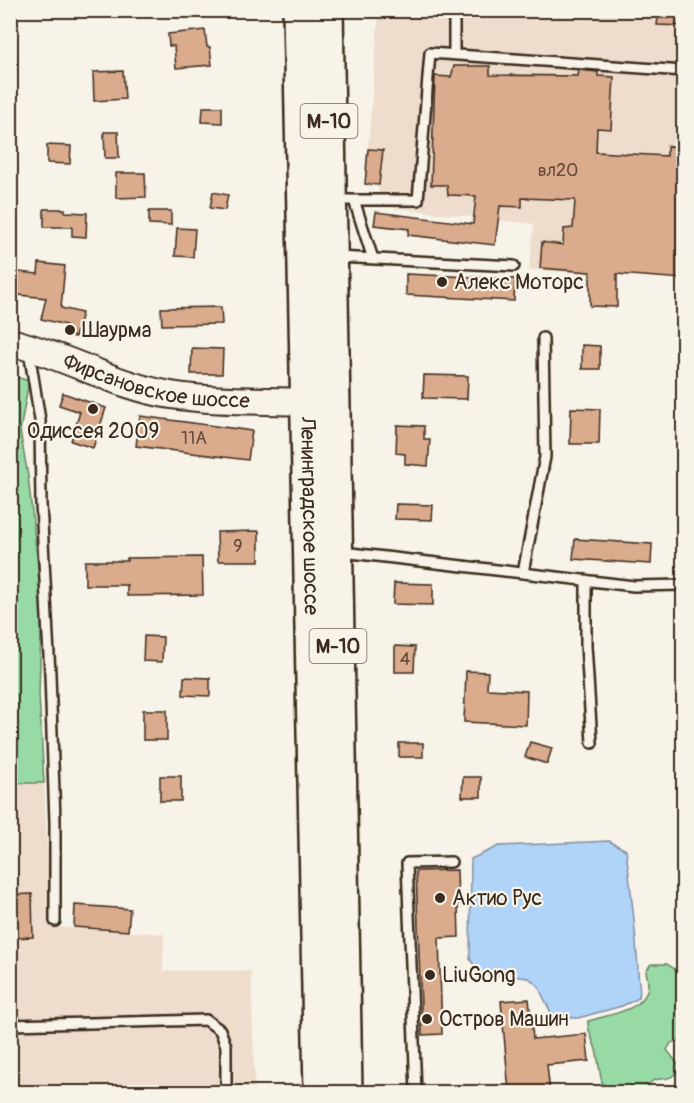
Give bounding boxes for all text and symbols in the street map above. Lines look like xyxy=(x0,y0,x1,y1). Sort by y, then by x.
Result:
road number: М-10 xyxy=(300,104,358,138)
house number: вл20 xyxy=(538,159,578,182)
place label: Алекс Моторс xyxy=(454,269,584,296)
marker: Алекс Моторс xyxy=(435,275,449,289)
place label: Шаурма xyxy=(82,317,151,344)
marker: Шаурма xyxy=(63,323,77,337)
street label: Фирсановское шоссе xyxy=(59,347,251,414)
marker: Одиссея 2009 xyxy=(86,402,100,416)
street label: Ленинградское шоссе xyxy=(294,415,325,616)
place label: Одиссея 2009 xyxy=(27,418,159,445)
house number: 11А xyxy=(181,427,207,450)
house number: 9 xyxy=(233,535,243,558)
road number: М-10 xyxy=(310,629,366,663)
house number: 4 xyxy=(400,648,411,671)
place label: Актио Рус xyxy=(452,885,542,912)
marker: Актио Рус xyxy=(433,891,447,905)
place label: LiuGong xyxy=(442,962,516,989)
marker: LiuGong xyxy=(423,968,437,982)
place label: Остров Машин xyxy=(439,1006,569,1033)
marker: Остров Машин xyxy=(420,1012,434,1026)

